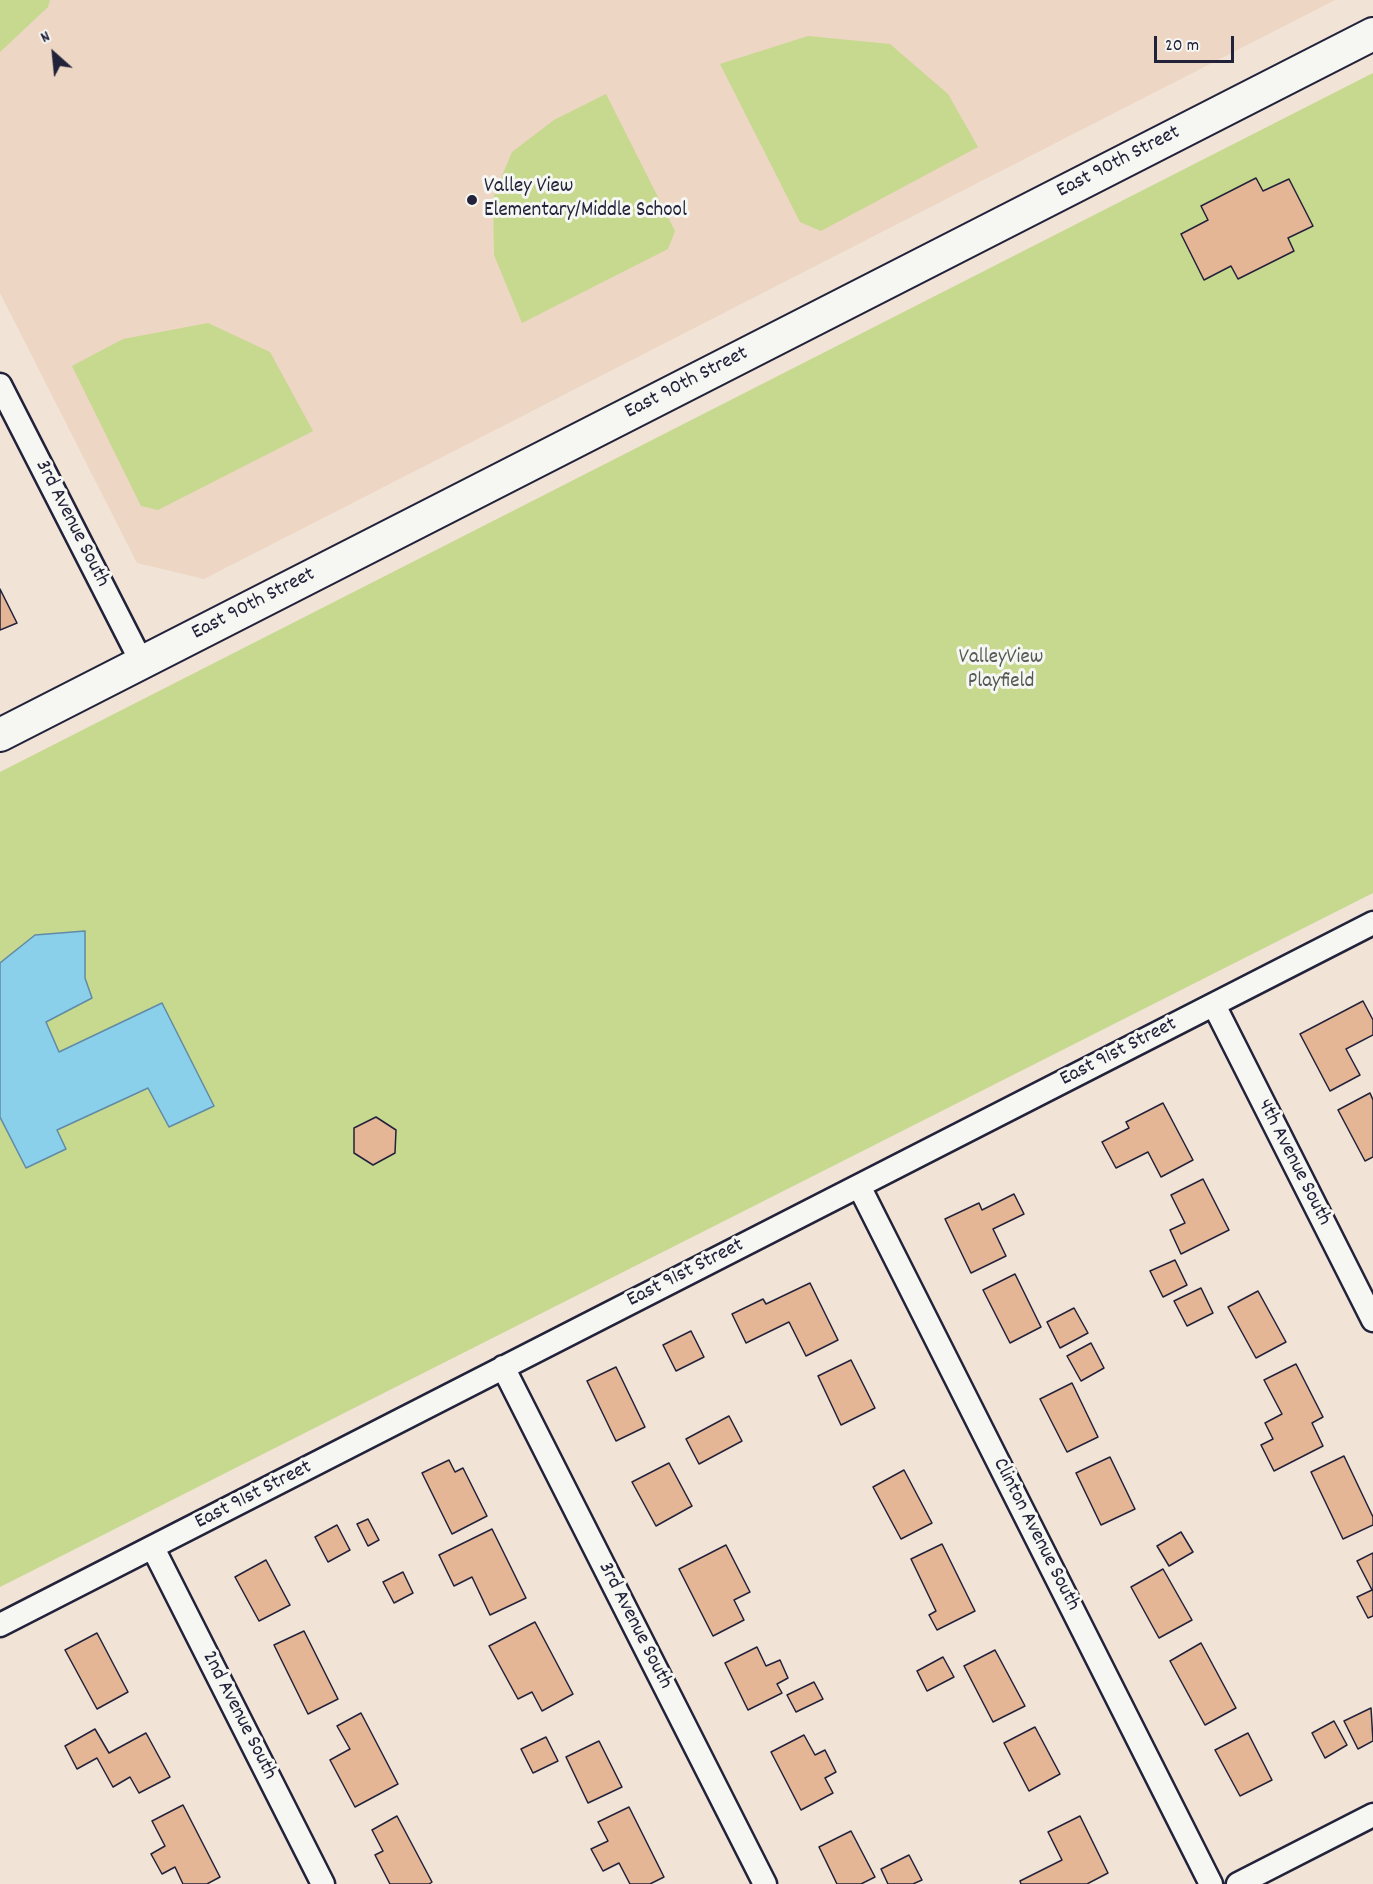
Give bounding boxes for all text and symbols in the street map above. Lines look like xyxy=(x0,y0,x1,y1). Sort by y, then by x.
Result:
north arrow xyxy=(24,24,84,84)
scale bar xyxy=(1157,24,1236,62)
text: N xyxy=(37,25,54,50)
text: 20 m xyxy=(1165,34,1199,59)
street label: East 90th Street xyxy=(1053,121,1185,205)
place label: Valley View Elementary/Middle School xyxy=(484,175,687,225)
marker: Valley View Elementary/Middle School xyxy=(465,193,479,207)
street label: East 90th Street xyxy=(621,342,753,426)
street label: 3rd Avenue South xyxy=(28,456,114,592)
street label: East 90th Street xyxy=(188,563,320,647)
park label: ValleyView Playfield xyxy=(959,646,1043,696)
street label: East 91st Street xyxy=(1057,1013,1181,1093)
street label: 4th Avenue South xyxy=(1250,1096,1336,1230)
street label: East 91st Street xyxy=(624,1234,748,1314)
street label: Clinton Avenue South xyxy=(986,1455,1084,1615)
street label: East 91st Street xyxy=(192,1456,316,1536)
street label: 3rd Avenue South xyxy=(591,1558,677,1694)
street label: 2nd Avenue South xyxy=(195,1648,281,1784)

